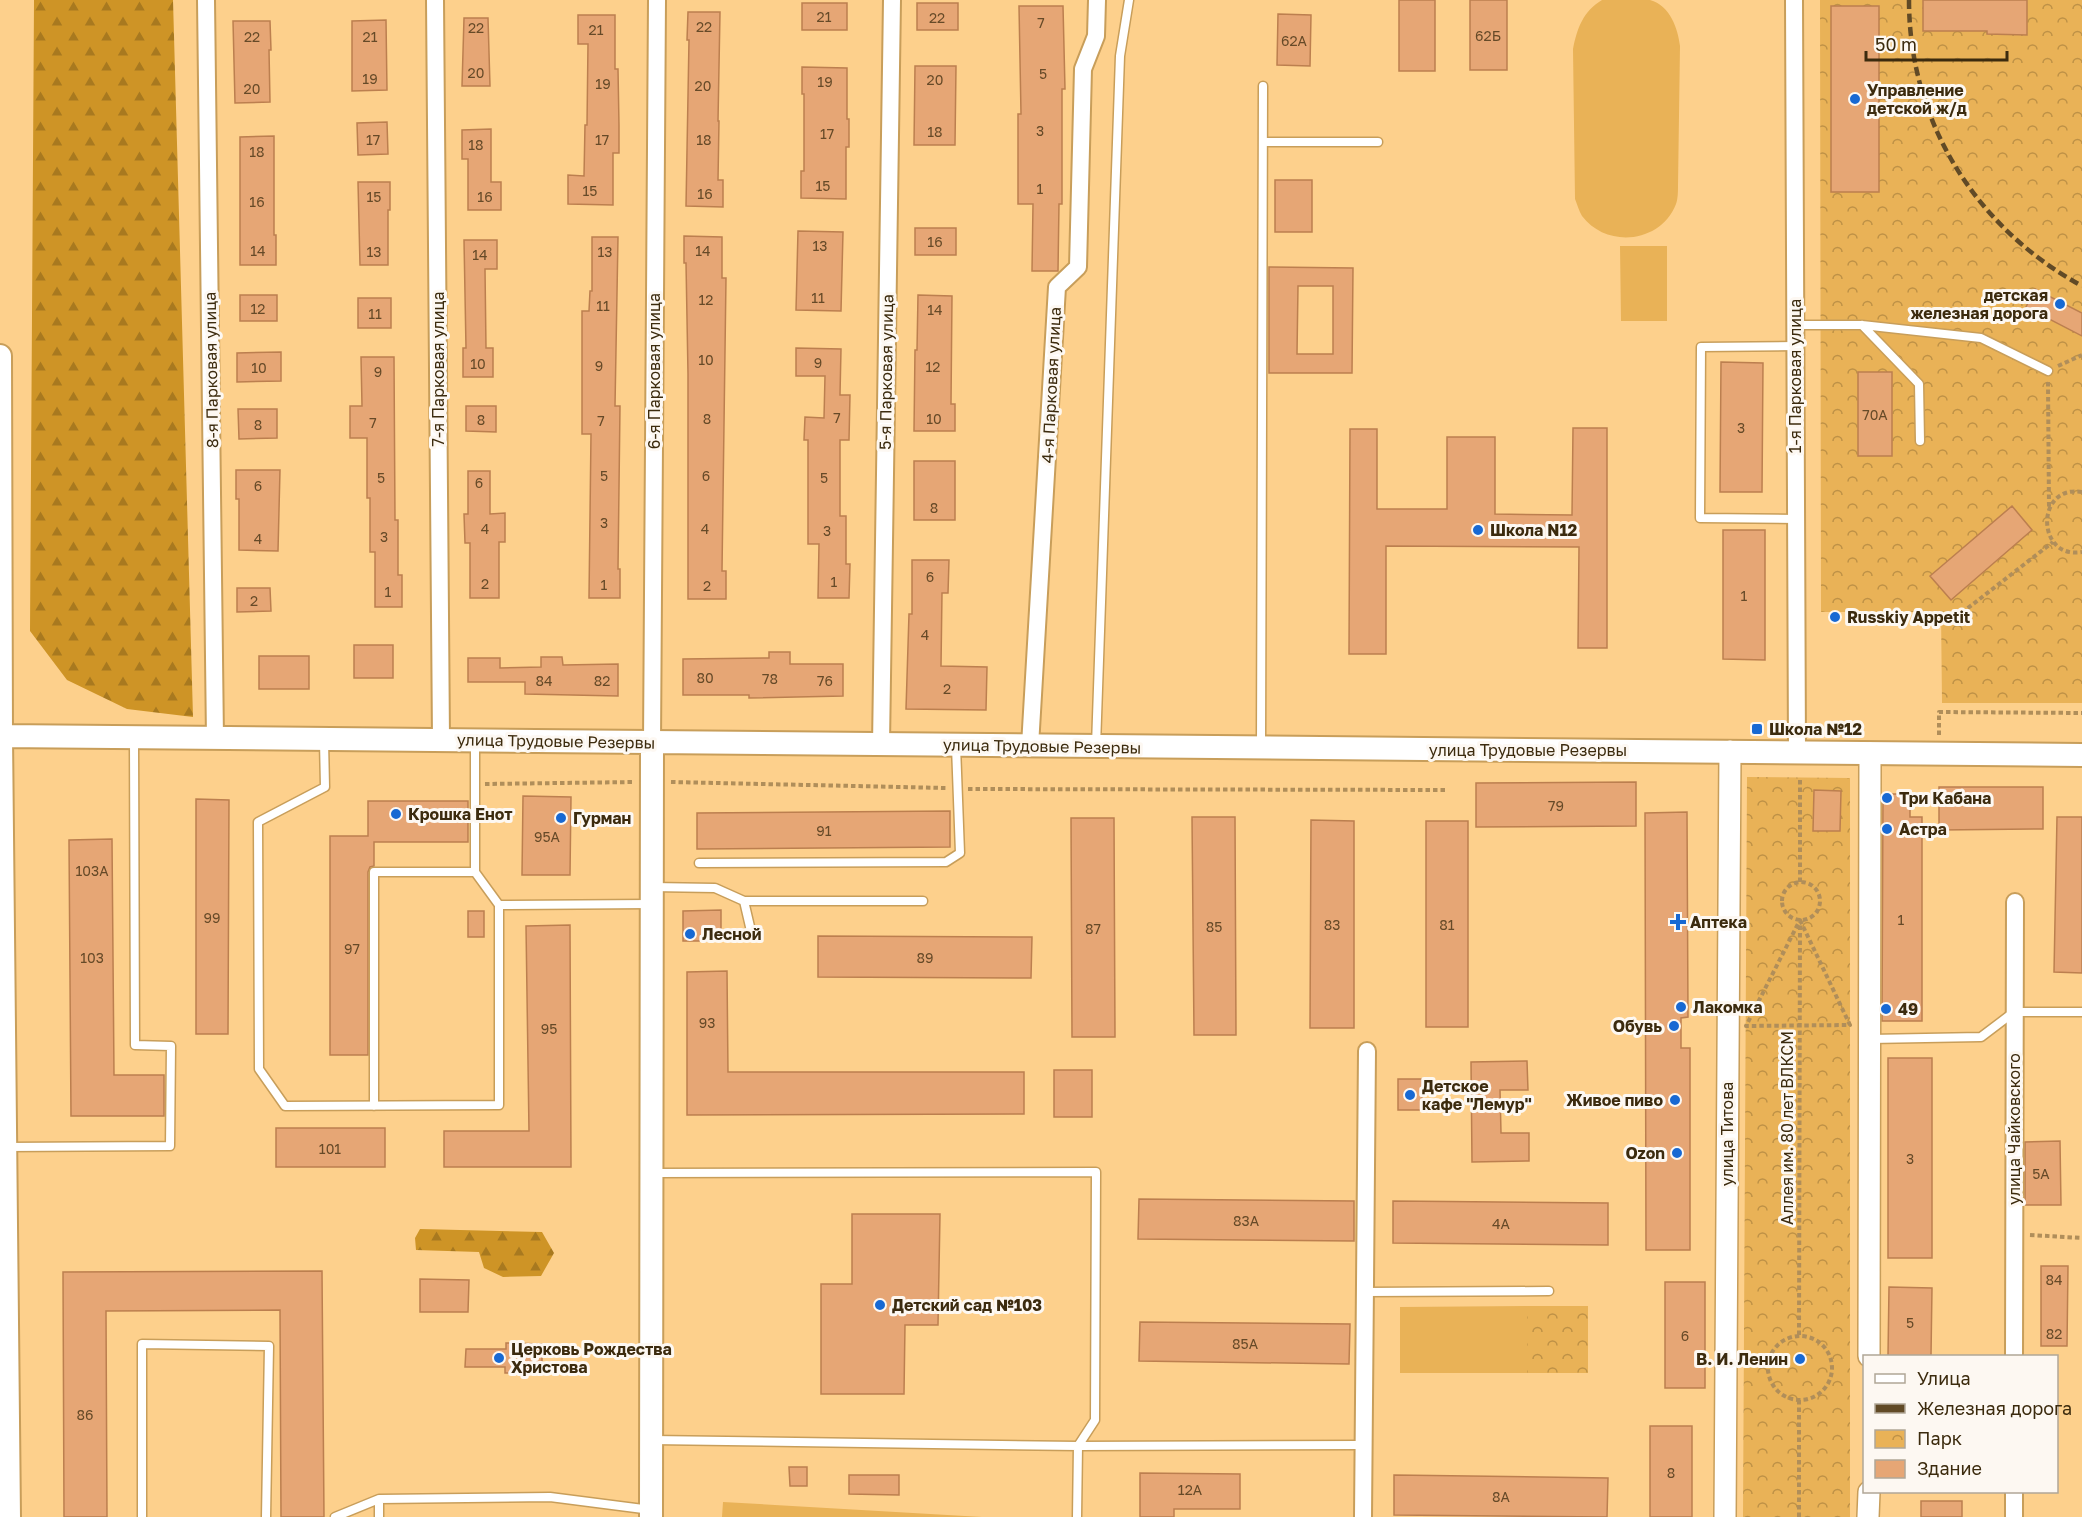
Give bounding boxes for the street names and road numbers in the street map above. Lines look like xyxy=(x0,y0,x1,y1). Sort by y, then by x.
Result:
street label: 7-я Парковая улица xyxy=(428,291,448,447)
street label: 8-я Парковая улица xyxy=(200,292,222,448)
street label: 6-я Парковая улица xyxy=(644,293,664,449)
street label: 5-я Парковая улица xyxy=(875,294,897,450)
street label: 1-я Парковая улица xyxy=(1785,299,1805,453)
street label: 4-я Парковая улица xyxy=(1037,306,1065,464)
street label: улица Трудовые Резервы xyxy=(457,729,655,753)
street label: улица Трудовые Резервы xyxy=(943,734,1141,758)
street label: улица Трудовые Резервы xyxy=(1429,740,1627,760)
street label: Аллея им. 80 лет ВЛКСМ xyxy=(1777,1031,1797,1225)
street label: улица Чайковского xyxy=(2004,1053,2024,1205)
street label: улица Титова xyxy=(1717,1082,1737,1186)

